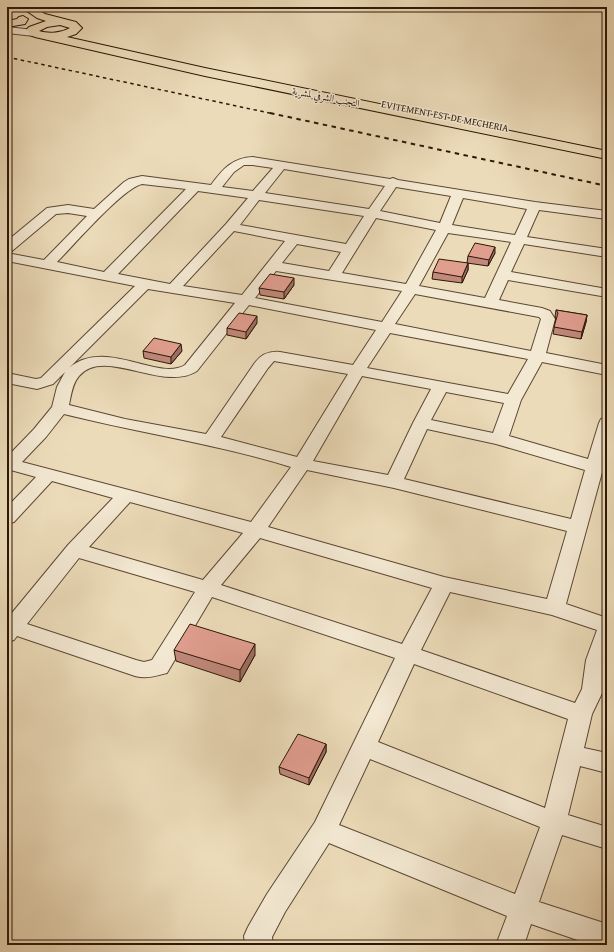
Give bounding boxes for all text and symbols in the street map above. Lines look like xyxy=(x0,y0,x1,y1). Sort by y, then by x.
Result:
street label: التجنب الشرقي لمشرية xyxy=(291,83,361,112)
street label: EVITEMENT EST DE MECHERIA xyxy=(380,96,510,136)

